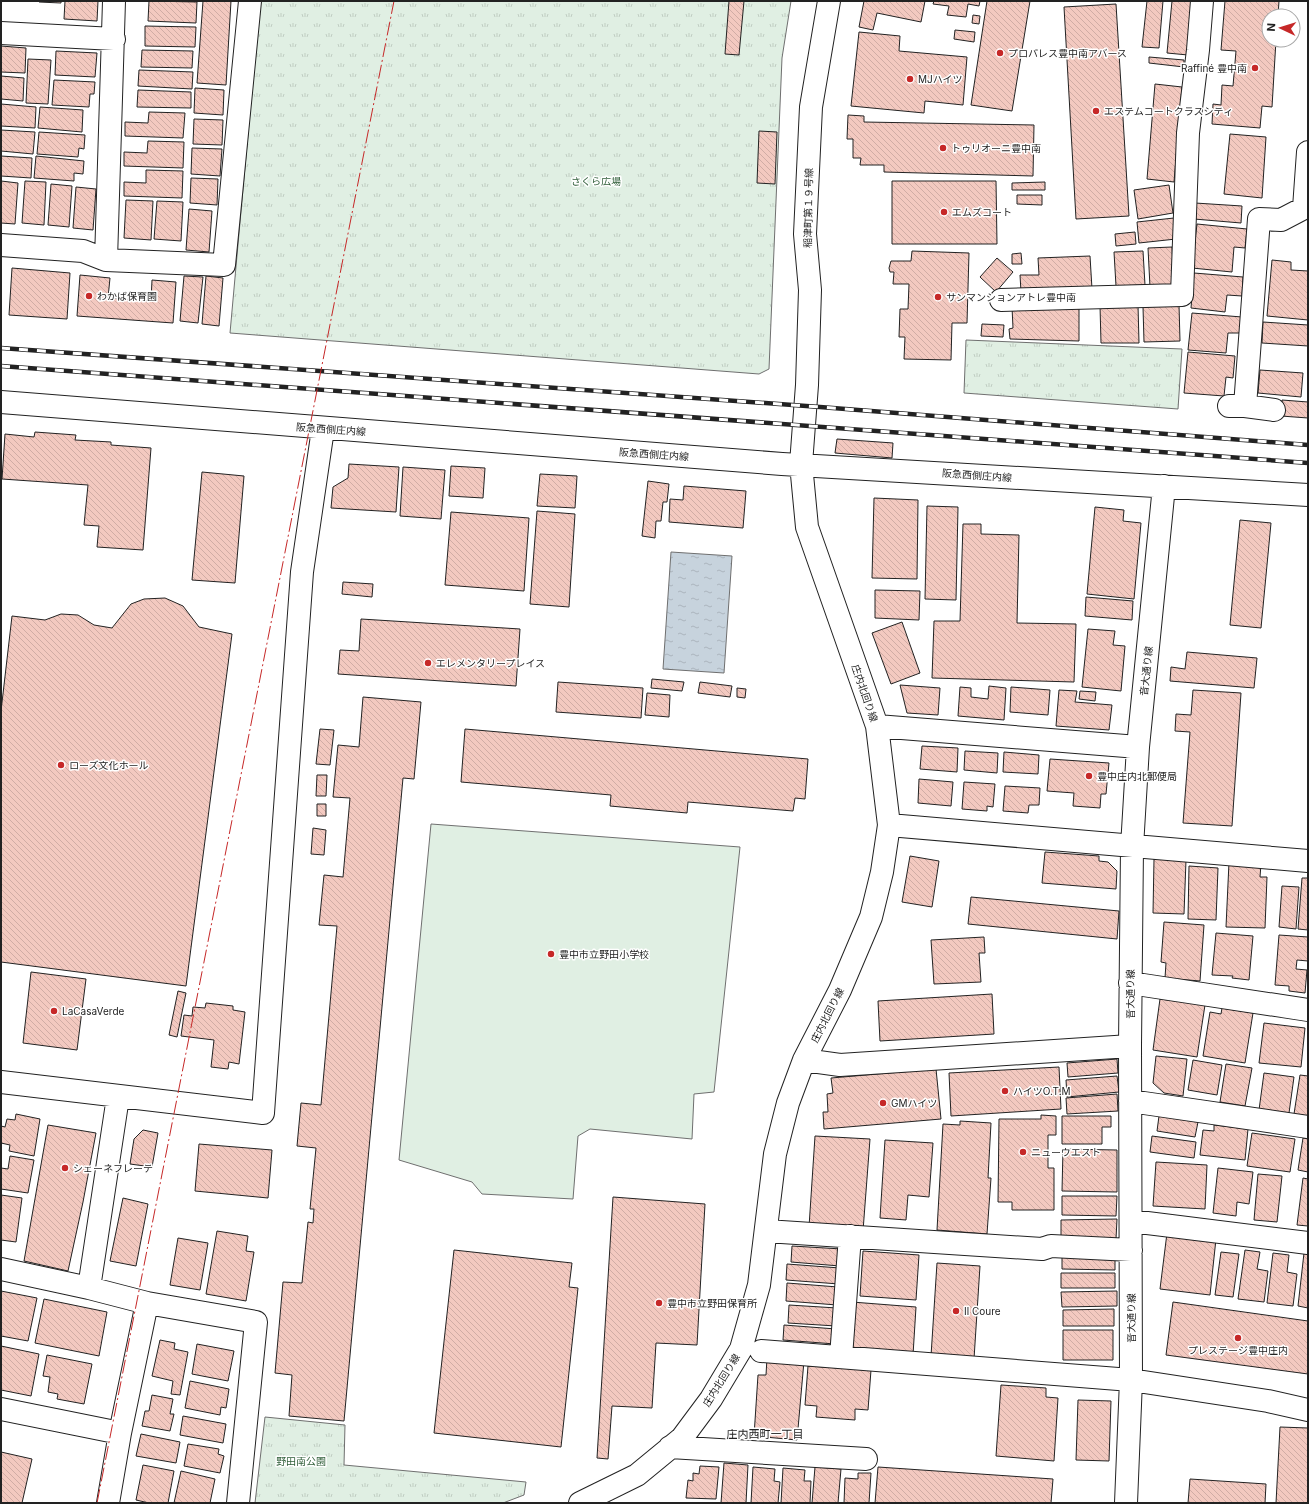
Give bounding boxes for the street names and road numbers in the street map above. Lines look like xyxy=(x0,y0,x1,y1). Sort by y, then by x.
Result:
street label: 稲津町第１９号線 xyxy=(801,168,815,248)
street label: 阪急西側庄内線 xyxy=(296,421,366,437)
street label: 阪急西側庄内線 xyxy=(619,446,689,462)
street label: 阪急西側庄内線 xyxy=(942,467,1012,483)
street label: 音大通り線 xyxy=(1137,646,1155,696)
street label: 庄内北回り線 xyxy=(850,663,880,723)
street label: 音大通り線 xyxy=(1124,969,1136,1019)
street label: 庄内北回り線 xyxy=(808,986,846,1044)
street label: 音大通り線 xyxy=(1125,1293,1137,1343)
street label: 庄内北回り線 xyxy=(700,1351,742,1409)

